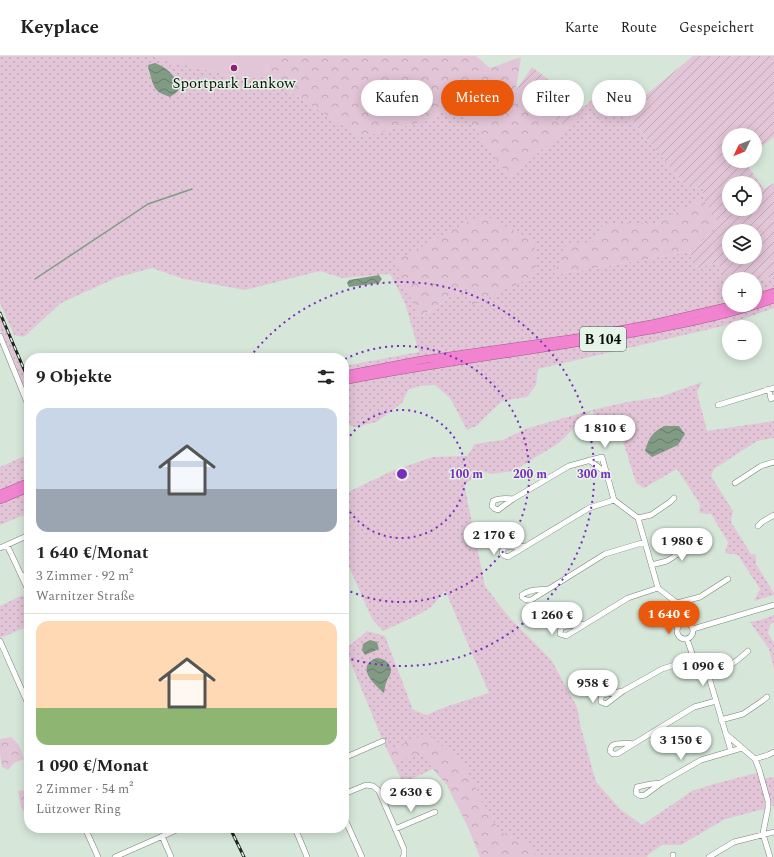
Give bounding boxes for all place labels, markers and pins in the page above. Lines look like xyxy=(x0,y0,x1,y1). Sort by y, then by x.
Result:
marker: Sportpark Lankow xyxy=(229,63,239,73)
place label: Sportpark Lankow xyxy=(172,72,296,95)
pin: 1 810 € xyxy=(568,415,642,449)
centre of rings xyxy=(395,467,409,481)
pin: 2 170 € xyxy=(457,522,531,556)
pin: 1 980 € xyxy=(645,528,719,562)
pin: 1 640 € xyxy=(632,601,706,635)
pin: 1 260 € xyxy=(515,602,589,636)
pin: 1 090 € xyxy=(666,653,740,687)
pin: 958 € xyxy=(565,670,621,704)
pin: 3 150 € xyxy=(644,727,718,761)
pin: 2 630 € xyxy=(374,779,448,813)

